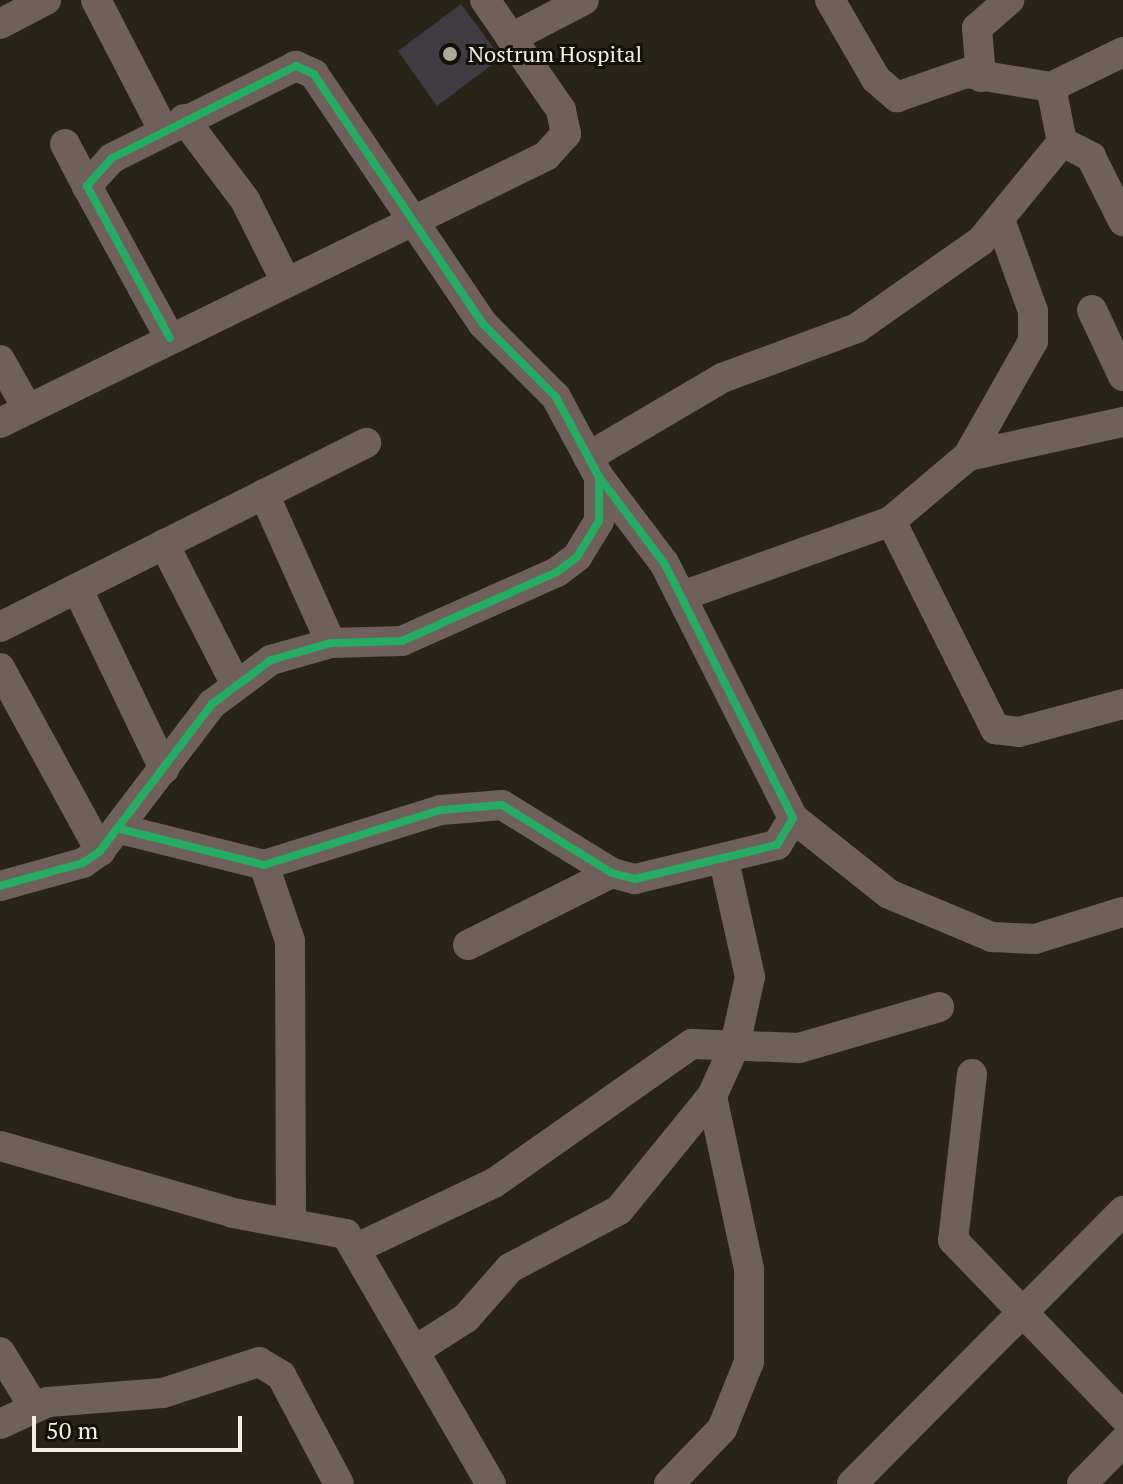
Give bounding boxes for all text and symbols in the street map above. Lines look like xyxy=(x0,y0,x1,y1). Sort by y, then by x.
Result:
place label: Nostrum Hospital xyxy=(468,41,642,67)
marker: Nostrum Hospital xyxy=(439,43,461,65)
scale bar xyxy=(36,1400,246,1450)
text: 50 m xyxy=(46,1414,98,1446)

